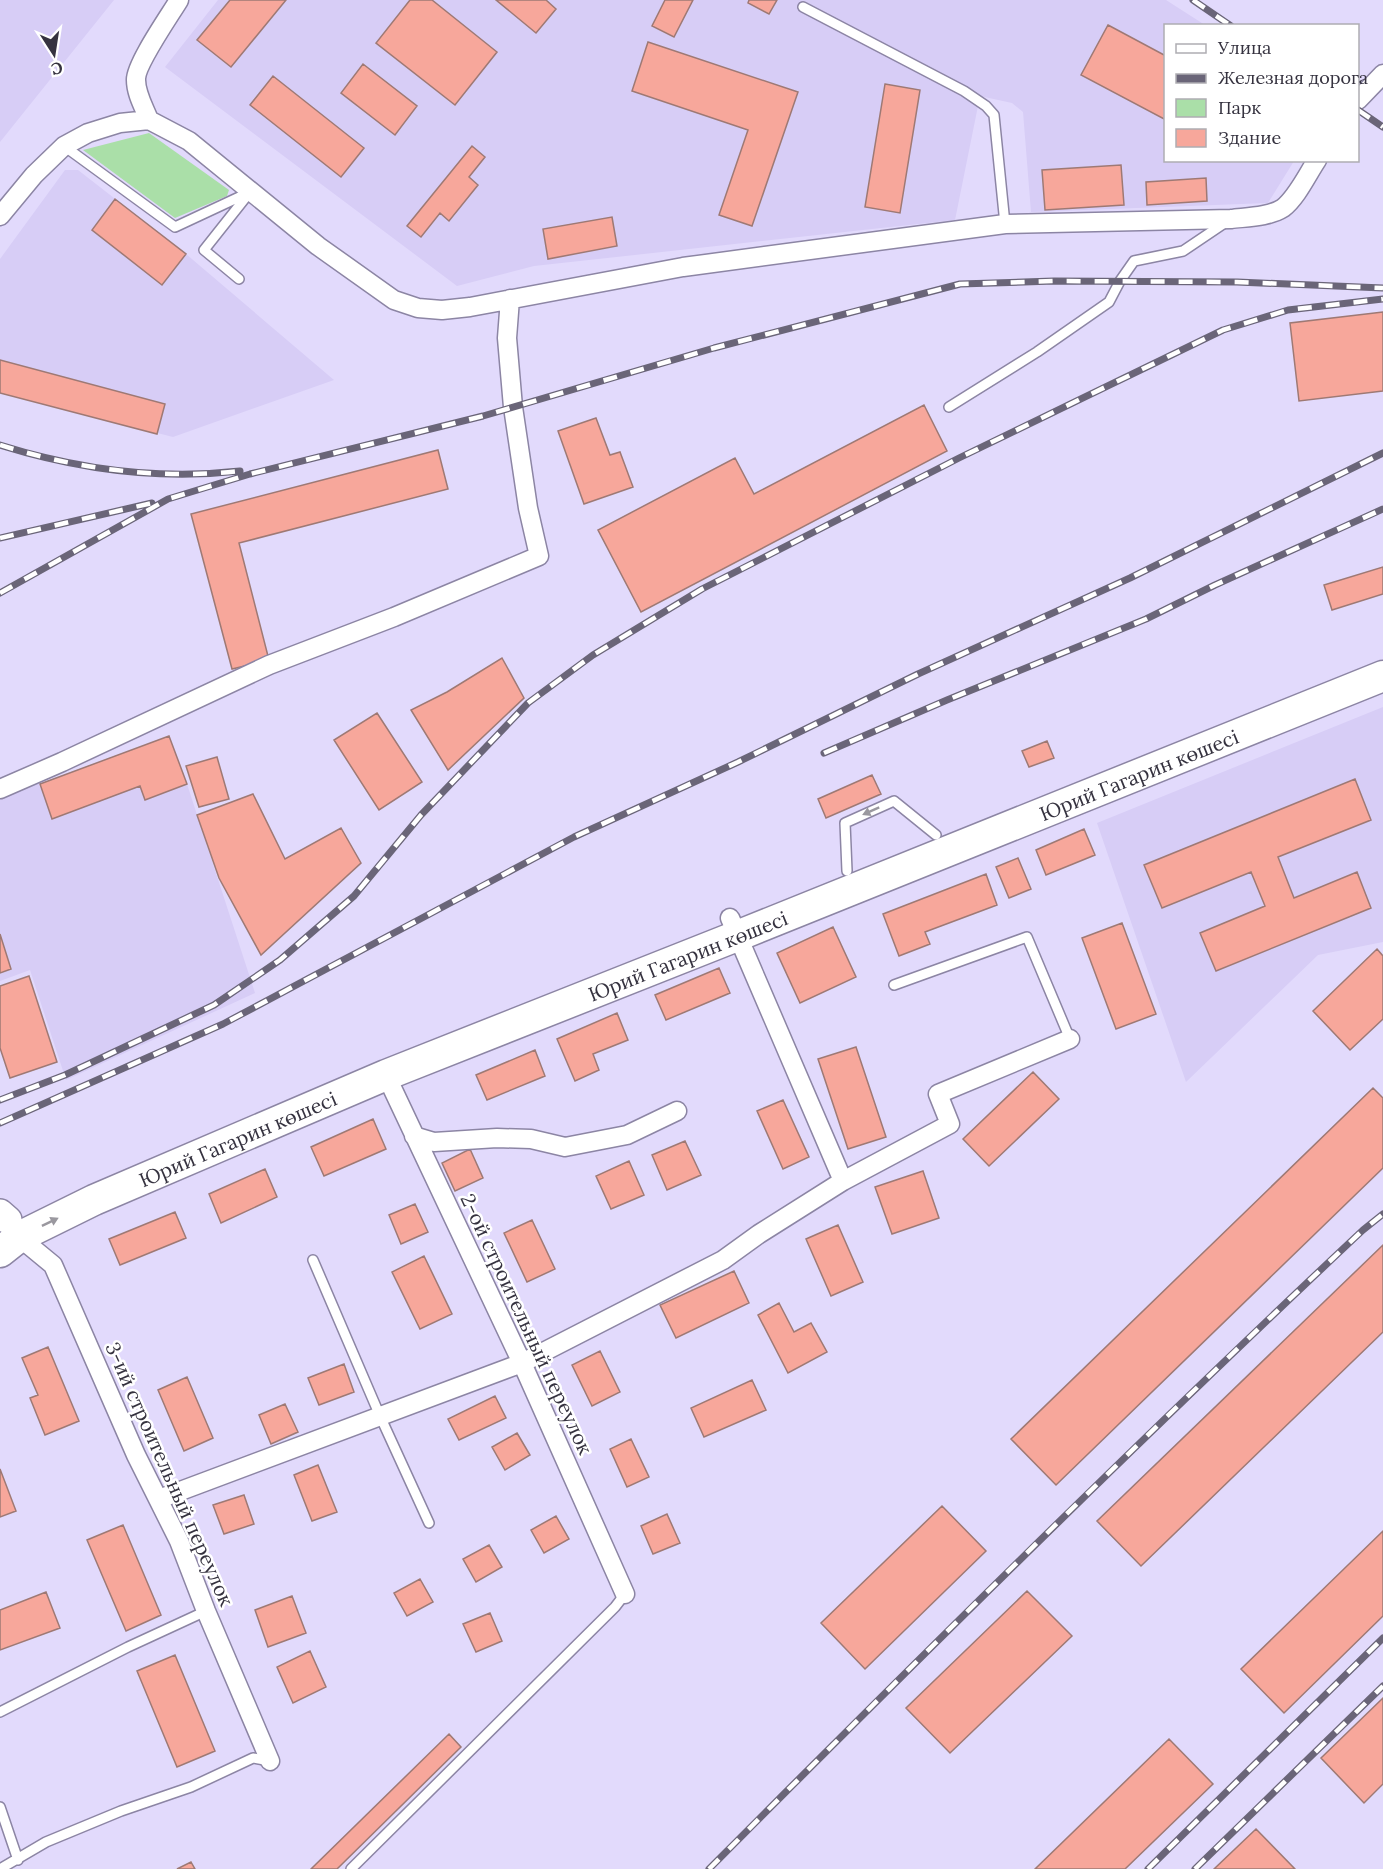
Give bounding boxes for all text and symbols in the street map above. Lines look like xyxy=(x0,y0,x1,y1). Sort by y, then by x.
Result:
north arrow xyxy=(24,24,84,84)
legend xyxy=(1164,24,1359,162)
text: Улица xyxy=(1217,36,1271,59)
text: С xyxy=(50,58,65,80)
text: Железная дорога xyxy=(1218,66,1368,89)
text: Парк xyxy=(1218,96,1262,119)
text: Здание xyxy=(1218,126,1281,149)
street label: Юрий Гагарин көшесі xyxy=(1036,723,1242,826)
one-way arrow xyxy=(863,807,880,816)
street label: Юрий Гагарин көшесі xyxy=(584,905,791,1006)
street label: Юрий Гагарин көшесі xyxy=(135,1085,340,1192)
street label: 2-ой строительный переулок xyxy=(455,1190,599,1459)
one-way arrow xyxy=(41,1217,58,1226)
street label: 3-ий строительный переулок xyxy=(100,1338,240,1610)

